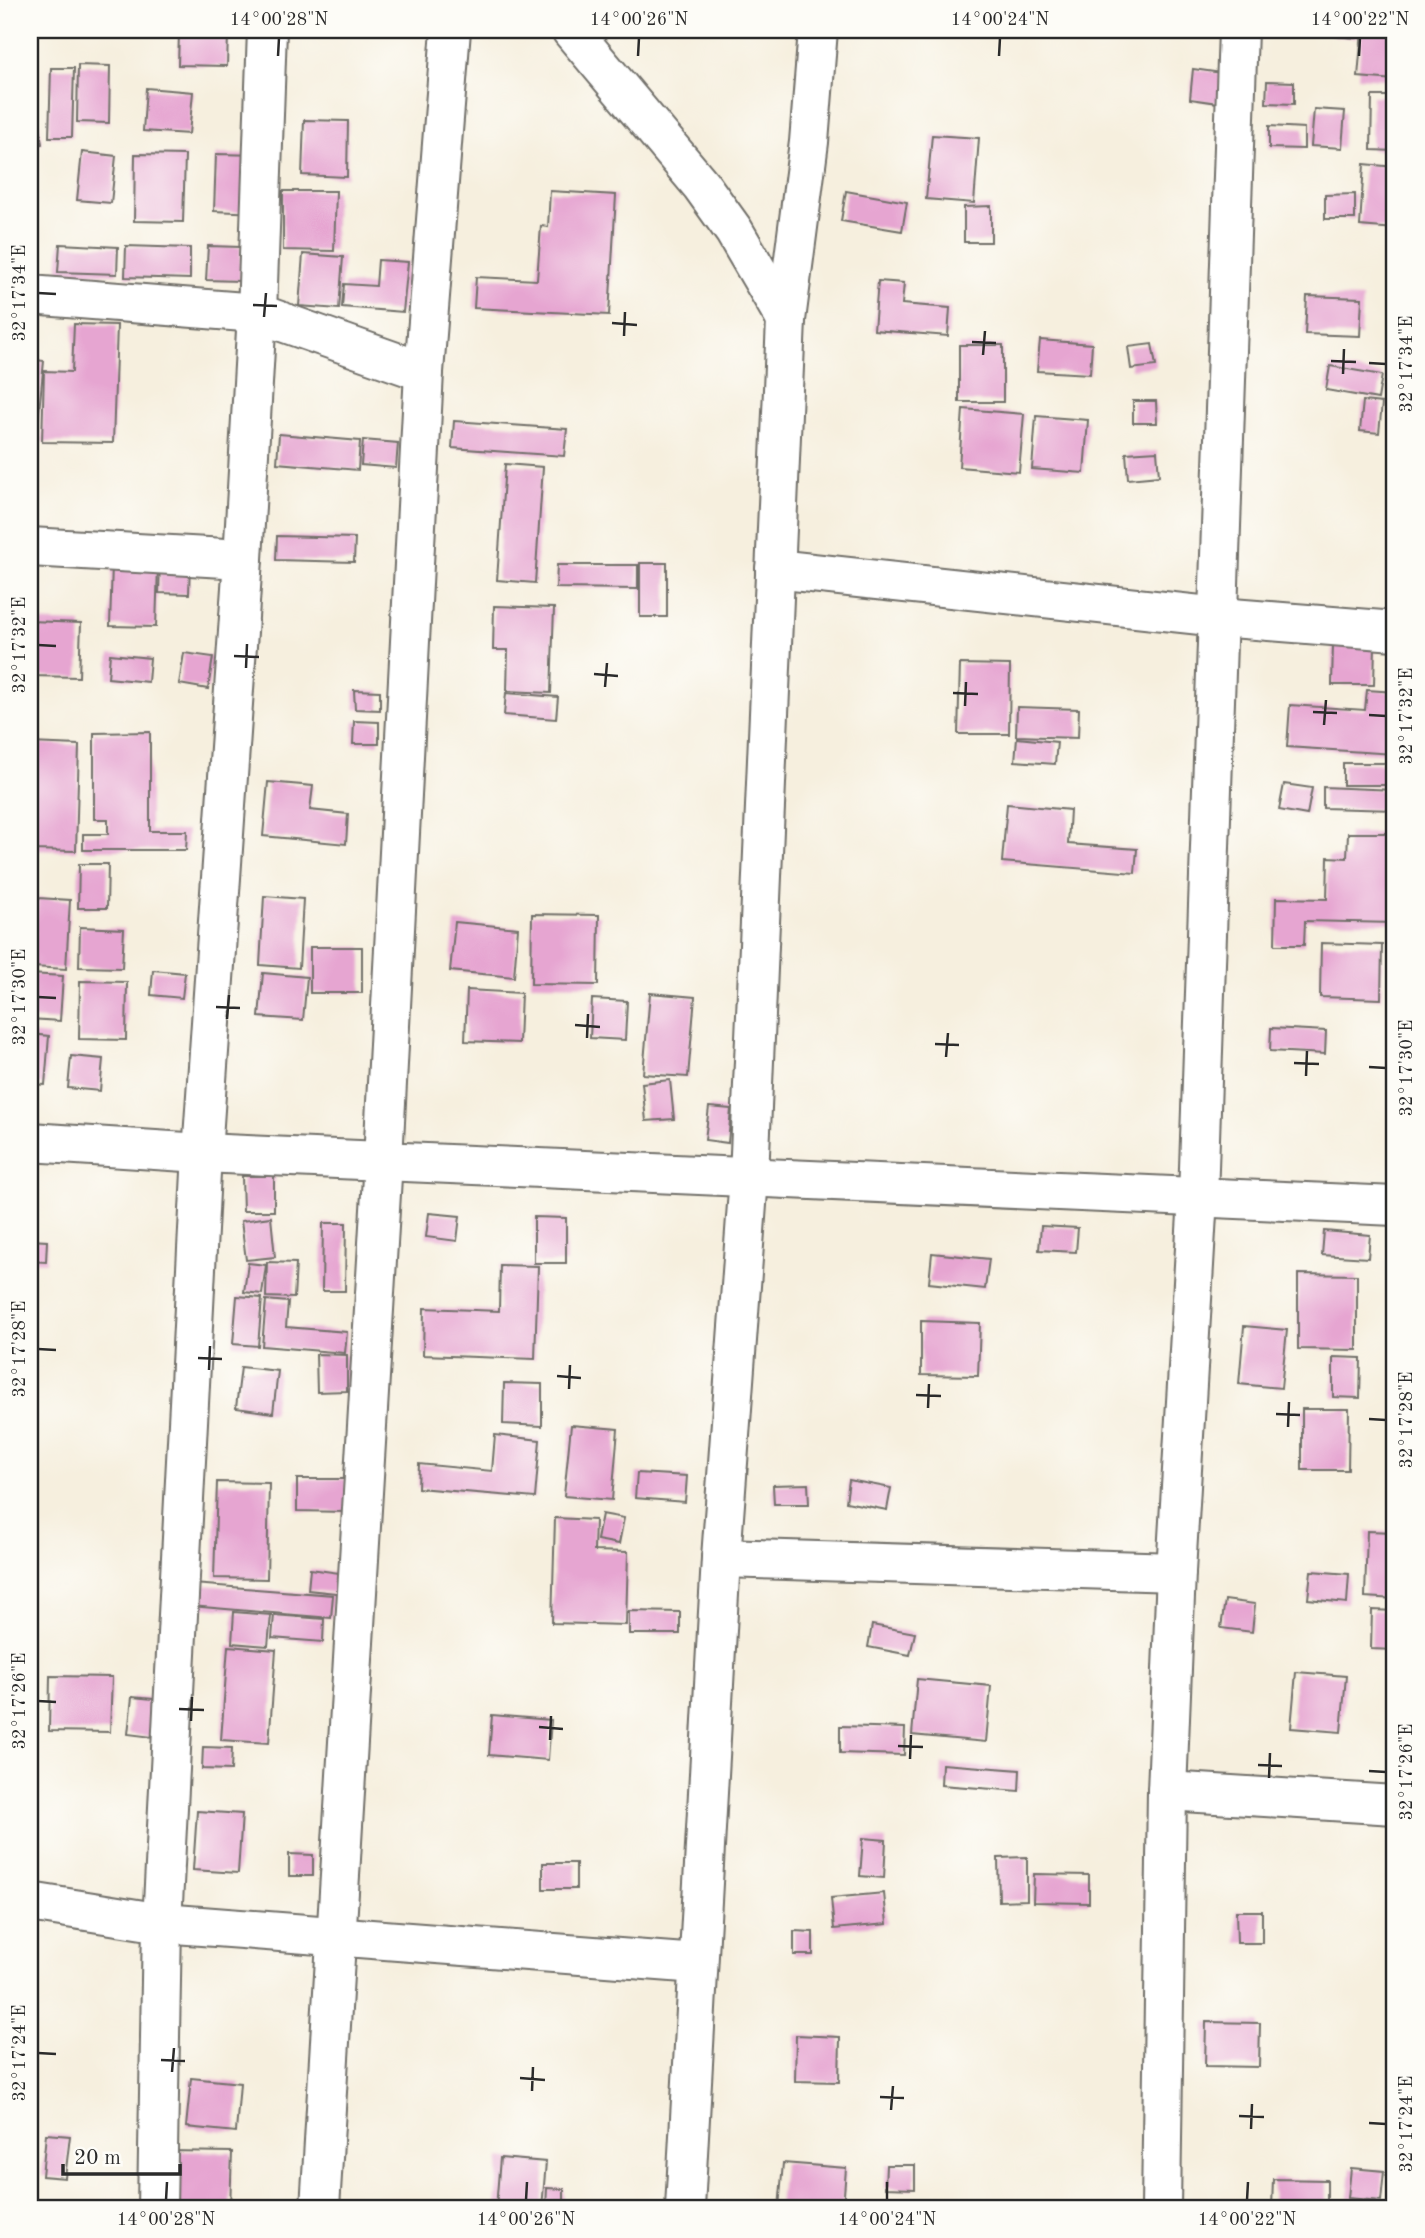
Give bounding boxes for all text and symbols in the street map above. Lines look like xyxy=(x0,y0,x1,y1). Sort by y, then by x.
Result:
text: 14°00'28"N xyxy=(230,11,328,29)
text: 14°00'26"N xyxy=(590,11,688,29)
text: 14°00'24"N xyxy=(951,11,1049,29)
text: 14°00'22"N xyxy=(1311,11,1409,29)
text: 32°17'34"E xyxy=(11,245,29,341)
text: 32°17'34"E xyxy=(1398,316,1416,412)
text: 32°17'32"E xyxy=(11,597,29,693)
text: 32°17'32"E xyxy=(1398,668,1416,764)
text: 32°17'30"E xyxy=(11,949,29,1045)
text: 32°17'30"E xyxy=(1398,1020,1416,1116)
text: 32°17'28"E xyxy=(11,1301,29,1397)
text: 32°17'28"E xyxy=(1398,1372,1416,1468)
text: 32°17'26"E xyxy=(11,1653,29,1749)
text: 32°17'26"E xyxy=(1398,1724,1416,1820)
text: 32°17'24"E xyxy=(11,2005,29,2101)
text: 32°17'24"E xyxy=(1398,2076,1416,2172)
scale bar xyxy=(63,2133,180,2177)
text: 20 m xyxy=(74,2148,121,2169)
text: 14°00'28"N xyxy=(117,2211,215,2229)
text: 14°00'26"N xyxy=(477,2211,575,2229)
text: 14°00'24"N xyxy=(838,2211,936,2229)
text: 14°00'22"N xyxy=(1198,2211,1296,2229)

